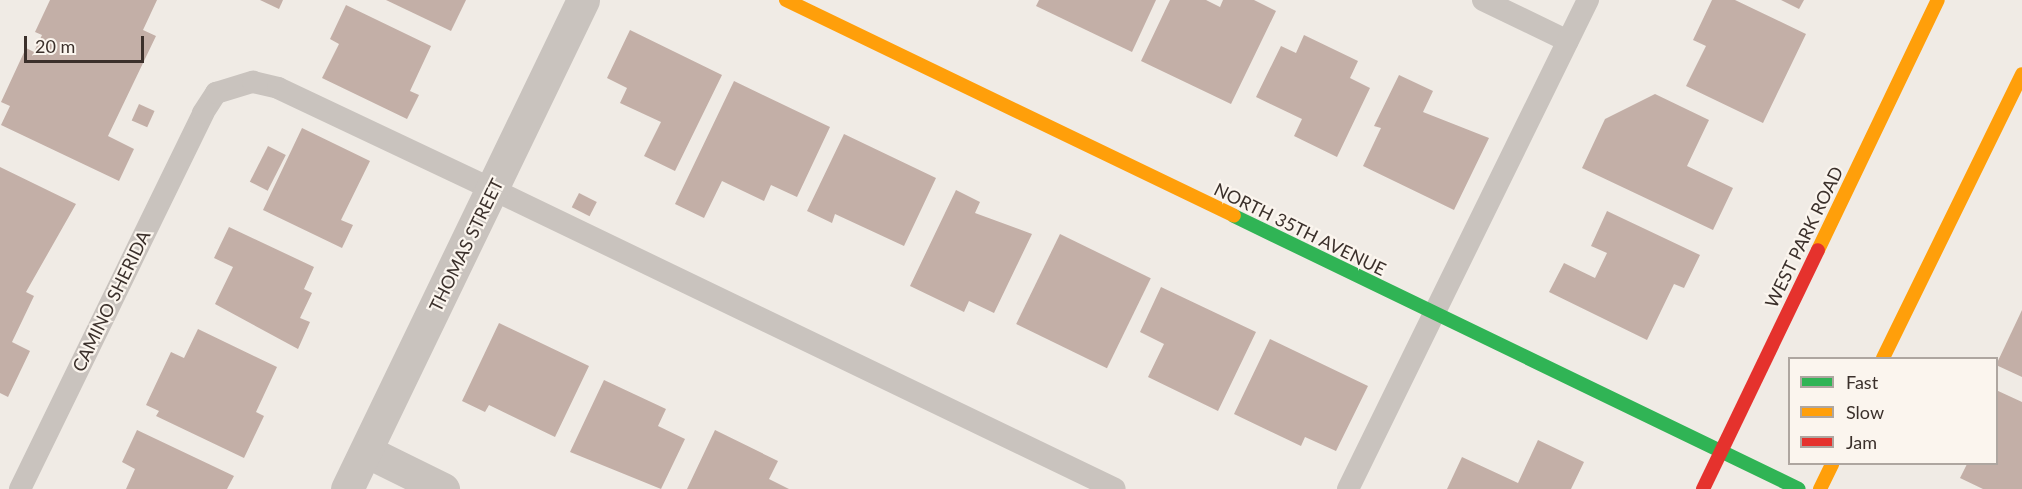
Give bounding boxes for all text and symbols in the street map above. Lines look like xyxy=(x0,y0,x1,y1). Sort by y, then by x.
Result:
scale bar xyxy=(27,24,147,62)
text: 20 m xyxy=(35,35,75,57)
street label: WEST PARK ROAD xyxy=(1760,163,1848,311)
street label: THOMAS STREET xyxy=(424,175,508,315)
street label: NORTH 35TH AVENUE xyxy=(1210,178,1390,280)
street label: CAMINO SHERIDA xyxy=(67,227,155,375)
legend xyxy=(1788,357,1998,465)
text: Fast xyxy=(1846,371,1878,393)
text: Slow xyxy=(1846,401,1884,423)
text: Jam xyxy=(1846,431,1877,453)

